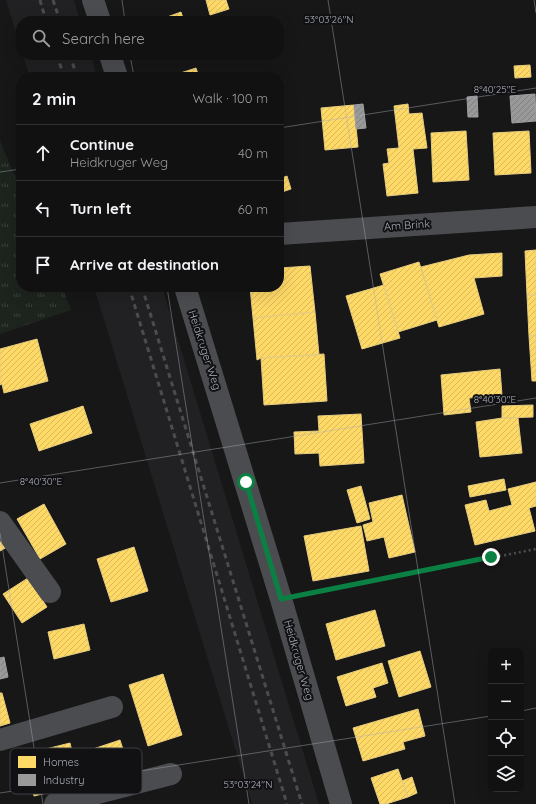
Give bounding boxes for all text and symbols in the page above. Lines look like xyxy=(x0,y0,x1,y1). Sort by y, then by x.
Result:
text: 53°03'26"N xyxy=(304,13,354,26)
search box xyxy=(16,16,284,60)
icon: search xyxy=(30,27,52,49)
text: Search here xyxy=(62,29,145,48)
text: 8°40'25"E xyxy=(474,83,517,96)
text: 2 min xyxy=(32,88,76,109)
text: Walk · 100 m xyxy=(192,90,268,106)
text: Continue xyxy=(70,135,134,154)
icon: ahead xyxy=(32,142,54,164)
text: 40 m xyxy=(238,145,268,161)
text: Heidkruger Weg xyxy=(70,154,168,170)
icon: left xyxy=(32,198,54,220)
text: Turn left xyxy=(70,199,132,218)
text: 60 m xyxy=(238,201,268,217)
street label: Am Brink xyxy=(383,216,431,234)
icon: arrive xyxy=(32,254,54,276)
text: Arrive at destination xyxy=(70,255,219,274)
street label: Heidkruger Weg xyxy=(186,308,224,392)
text: 8°40'30"E xyxy=(474,393,517,406)
route start xyxy=(237,473,255,491)
text: 8°40'30"E xyxy=(20,475,63,488)
route end xyxy=(482,548,500,566)
street label: Heidkruger Weg xyxy=(281,618,317,702)
map controls xyxy=(488,648,524,792)
button: + xyxy=(488,648,524,684)
button: − xyxy=(488,684,524,720)
button: locate xyxy=(488,720,524,756)
legend xyxy=(10,748,142,794)
text: Homes xyxy=(43,755,79,769)
button: layers xyxy=(488,756,524,792)
text: Industry xyxy=(43,773,85,787)
text: 53°03'24"N xyxy=(224,778,272,791)

